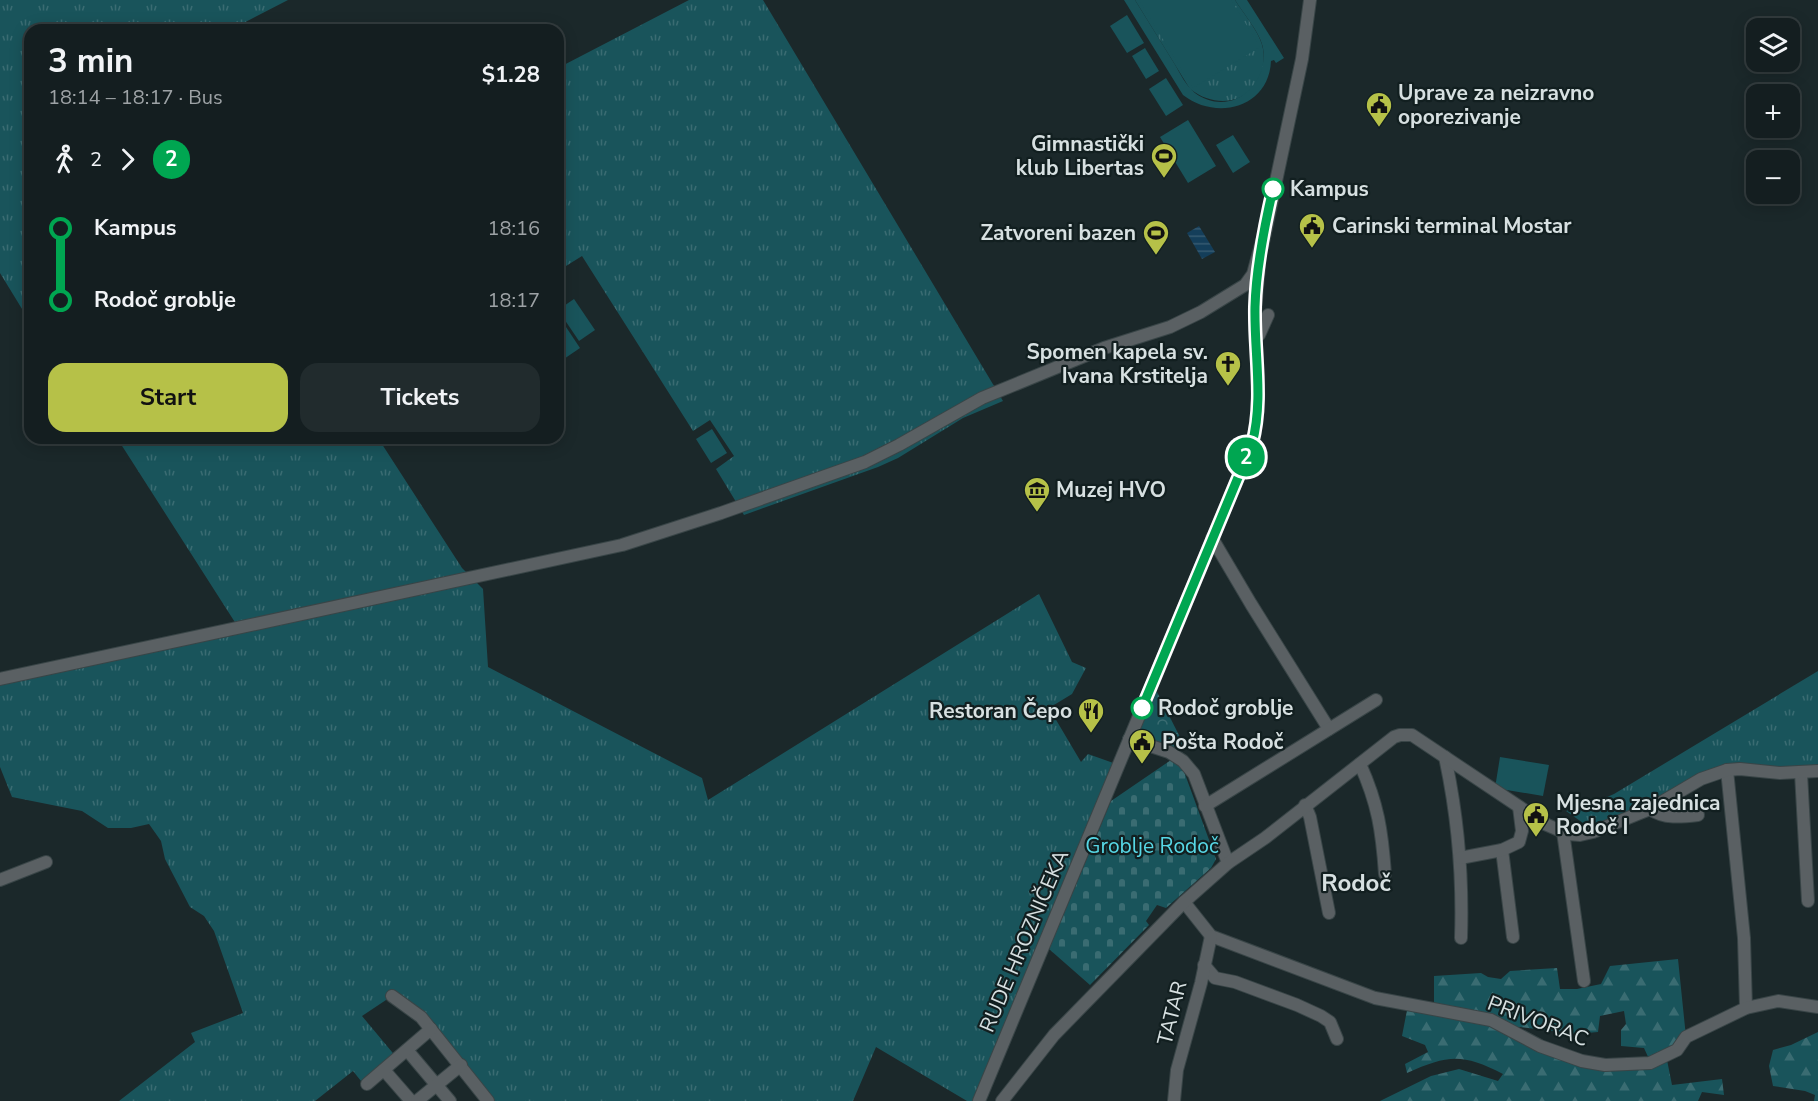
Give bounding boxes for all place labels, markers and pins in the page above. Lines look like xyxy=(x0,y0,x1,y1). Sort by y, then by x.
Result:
place label: Uprave za neizravno oporezivanje xyxy=(1398,79,1594,131)
public building icon: Uprave za neizravno oporezivanje xyxy=(1364,90,1394,128)
place label: Gimnastički klub Libertas xyxy=(1016,130,1144,182)
sports icon: Gimnastički klub Libertas xyxy=(1149,141,1179,179)
place label: Kampus xyxy=(1290,175,1369,203)
marker: Kampus xyxy=(1262,178,1284,200)
public building icon: Carinski terminal Mostar xyxy=(1297,211,1327,249)
place label: Carinski terminal Mostar xyxy=(1332,212,1572,240)
sports icon: Zatvoreni bazen xyxy=(1141,218,1171,256)
place label: Zatvoreni bazen xyxy=(981,219,1136,247)
place label: Spomen kapela sv. Ivana Krstitelja xyxy=(1027,338,1208,390)
church icon: Spomen kapela sv. Ivana Krstitelja xyxy=(1213,349,1243,387)
museum icon: Muzej HVO xyxy=(1022,475,1052,513)
place label: Muzej HVO xyxy=(1056,476,1166,504)
place label: Rodoč groblje xyxy=(1158,694,1293,722)
restaurant icon: Restoran Čepo xyxy=(1076,696,1106,734)
place label: Restoran Čepo xyxy=(929,697,1072,725)
marker: Rodoč groblje xyxy=(1131,697,1153,719)
public building icon: Pošta Rodoč xyxy=(1127,727,1157,765)
place label: Pošta Rodoč xyxy=(1162,728,1284,756)
place label: Mjesna zajednica Rodoč I xyxy=(1556,789,1720,841)
public building icon: Mjesna zajednica Rodoč I xyxy=(1521,800,1551,838)

